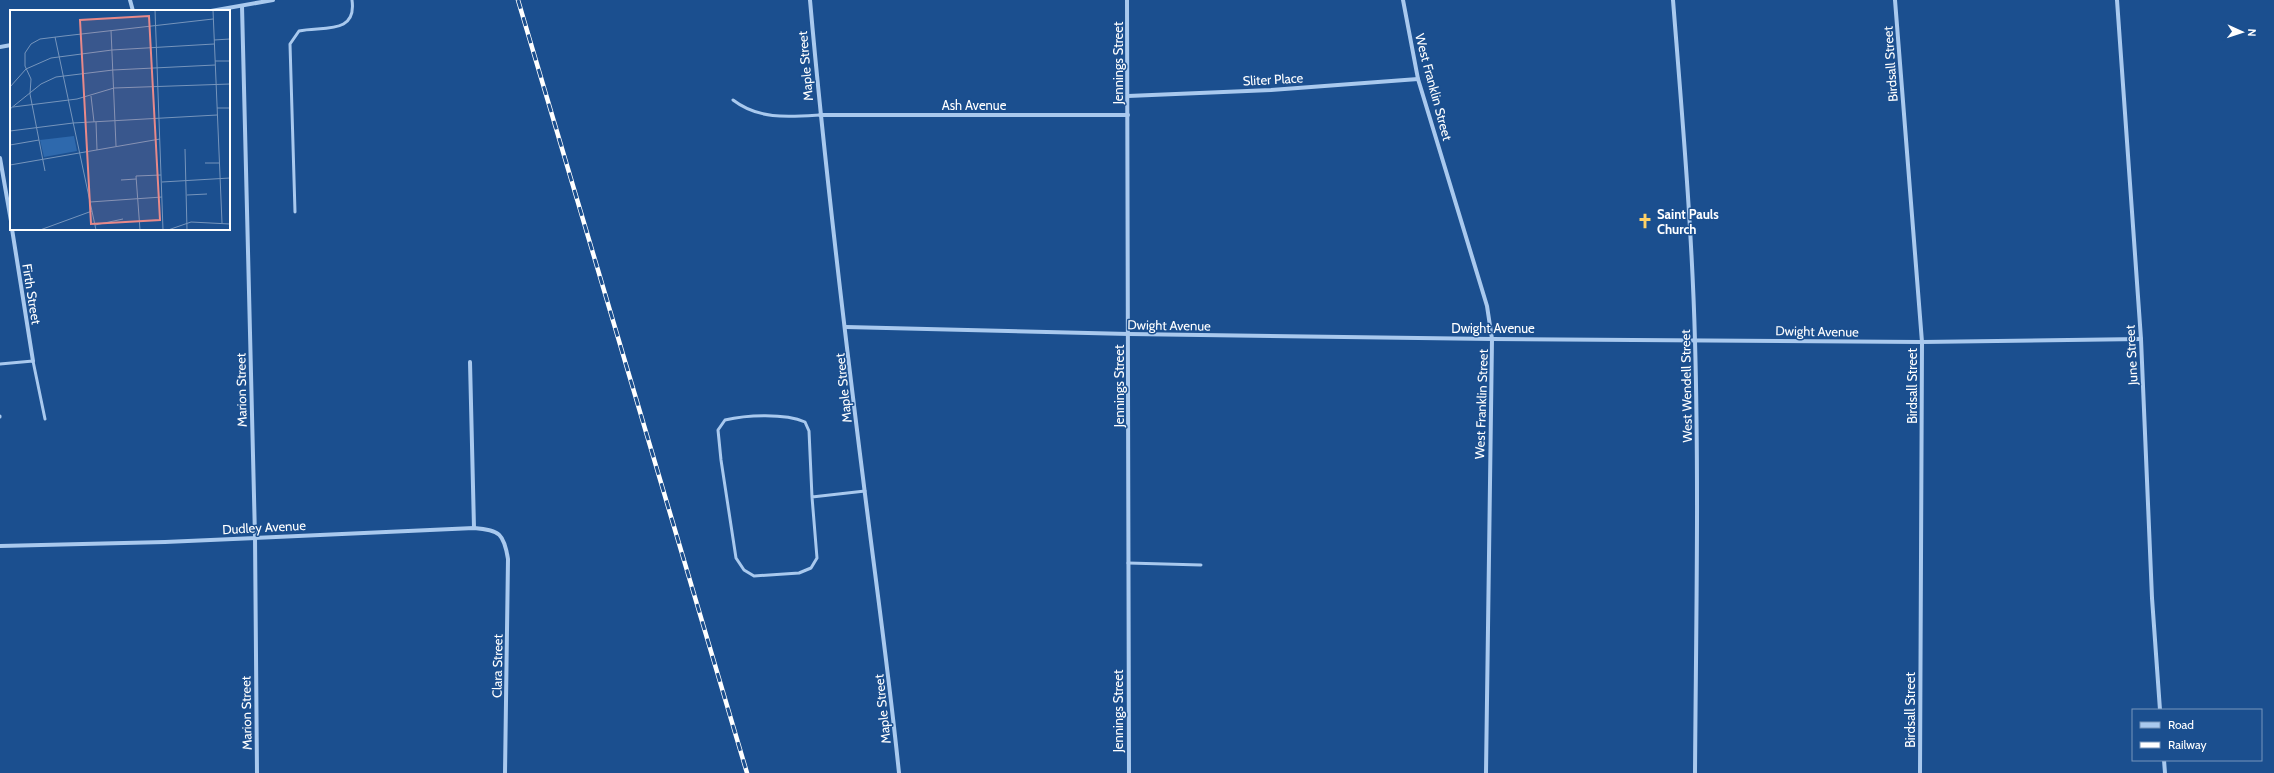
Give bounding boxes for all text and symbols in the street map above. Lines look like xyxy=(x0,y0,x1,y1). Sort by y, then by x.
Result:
inset map xyxy=(10,10,230,230)
north arrow xyxy=(2222,12,2262,52)
street label: Jennings Street xyxy=(1110,21,1126,105)
street label: Birdsall Street xyxy=(1879,25,1901,102)
text: N xyxy=(2245,28,2259,37)
street label: Maple Street xyxy=(794,30,816,102)
street label: West Franklin Street xyxy=(1412,32,1456,143)
street label: Sliter Place xyxy=(1242,69,1304,89)
street label: Ash Avenue xyxy=(942,97,1007,113)
place label: Saint Pauls Church xyxy=(1657,206,1719,237)
church icon: Saint Pauls Church xyxy=(1636,212,1654,230)
street label: Firth Street xyxy=(19,262,45,326)
street label: Dwight Avenue xyxy=(1127,316,1211,334)
street label: Dwight Avenue xyxy=(1451,320,1535,336)
street label: Dwight Avenue xyxy=(1775,322,1859,340)
street label: June Street xyxy=(2121,324,2141,387)
street label: West Wendell Street xyxy=(1677,329,1695,443)
street label: Jennings Street xyxy=(1111,344,1127,428)
street label: West Franklin Street xyxy=(1471,348,1491,459)
street label: Birdsall Street xyxy=(1904,348,1920,424)
street label: Marion Street xyxy=(232,352,250,427)
street label: Maple Street xyxy=(831,352,855,424)
street label: Dudley Avenue xyxy=(222,517,307,537)
street label: Clara Street xyxy=(488,633,506,698)
street label: Jennings Street xyxy=(1110,669,1126,753)
street label: Birdsall Street xyxy=(1902,672,1918,748)
street label: Maple Street xyxy=(870,673,894,745)
street label: Marion Street xyxy=(237,675,255,750)
legend xyxy=(2132,709,2262,761)
text: Road xyxy=(2168,717,2194,732)
text: Railway xyxy=(2168,737,2206,752)

